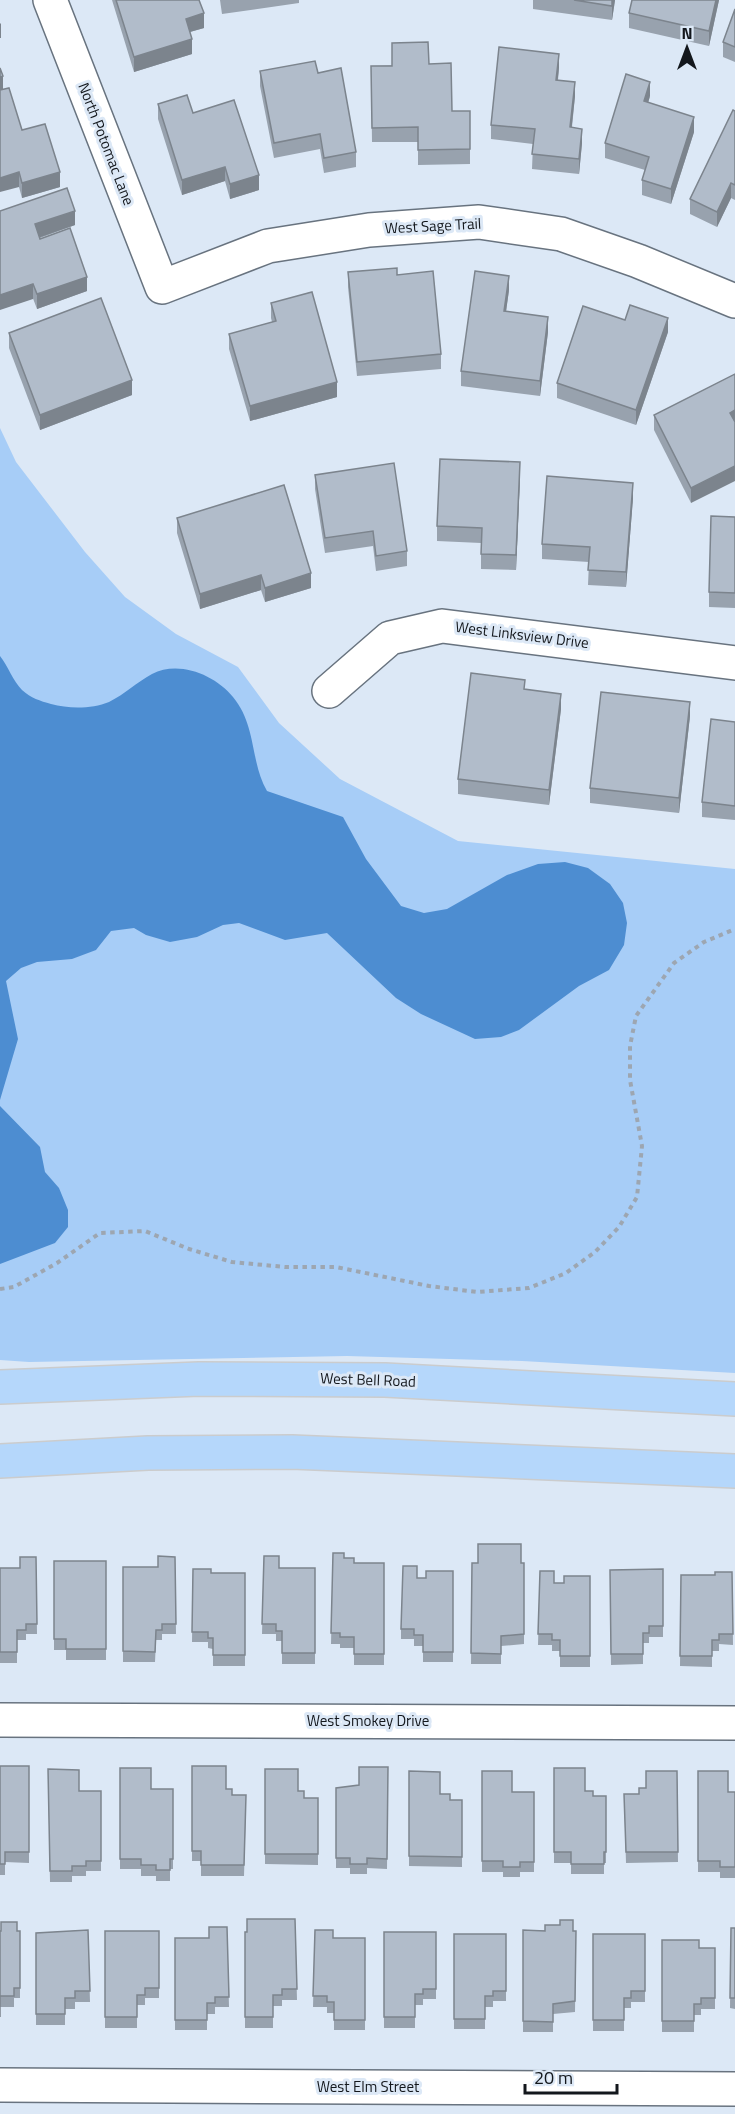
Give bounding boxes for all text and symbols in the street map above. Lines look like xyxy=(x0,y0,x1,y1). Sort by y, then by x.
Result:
north arrow xyxy=(657,18,717,78)
text: N xyxy=(681,21,693,45)
street label: North Potomac Lane xyxy=(72,79,140,209)
street label: West Sage Trail xyxy=(384,211,482,240)
street label: West Linksview Drive xyxy=(454,615,590,654)
street label: West Bell Road xyxy=(320,1366,416,1393)
street label: West Smokey Drive xyxy=(307,1709,429,1732)
scale bar xyxy=(525,2057,616,2095)
text: 20 m xyxy=(534,2064,573,2091)
street label: West Elm Street xyxy=(317,2075,420,2098)

